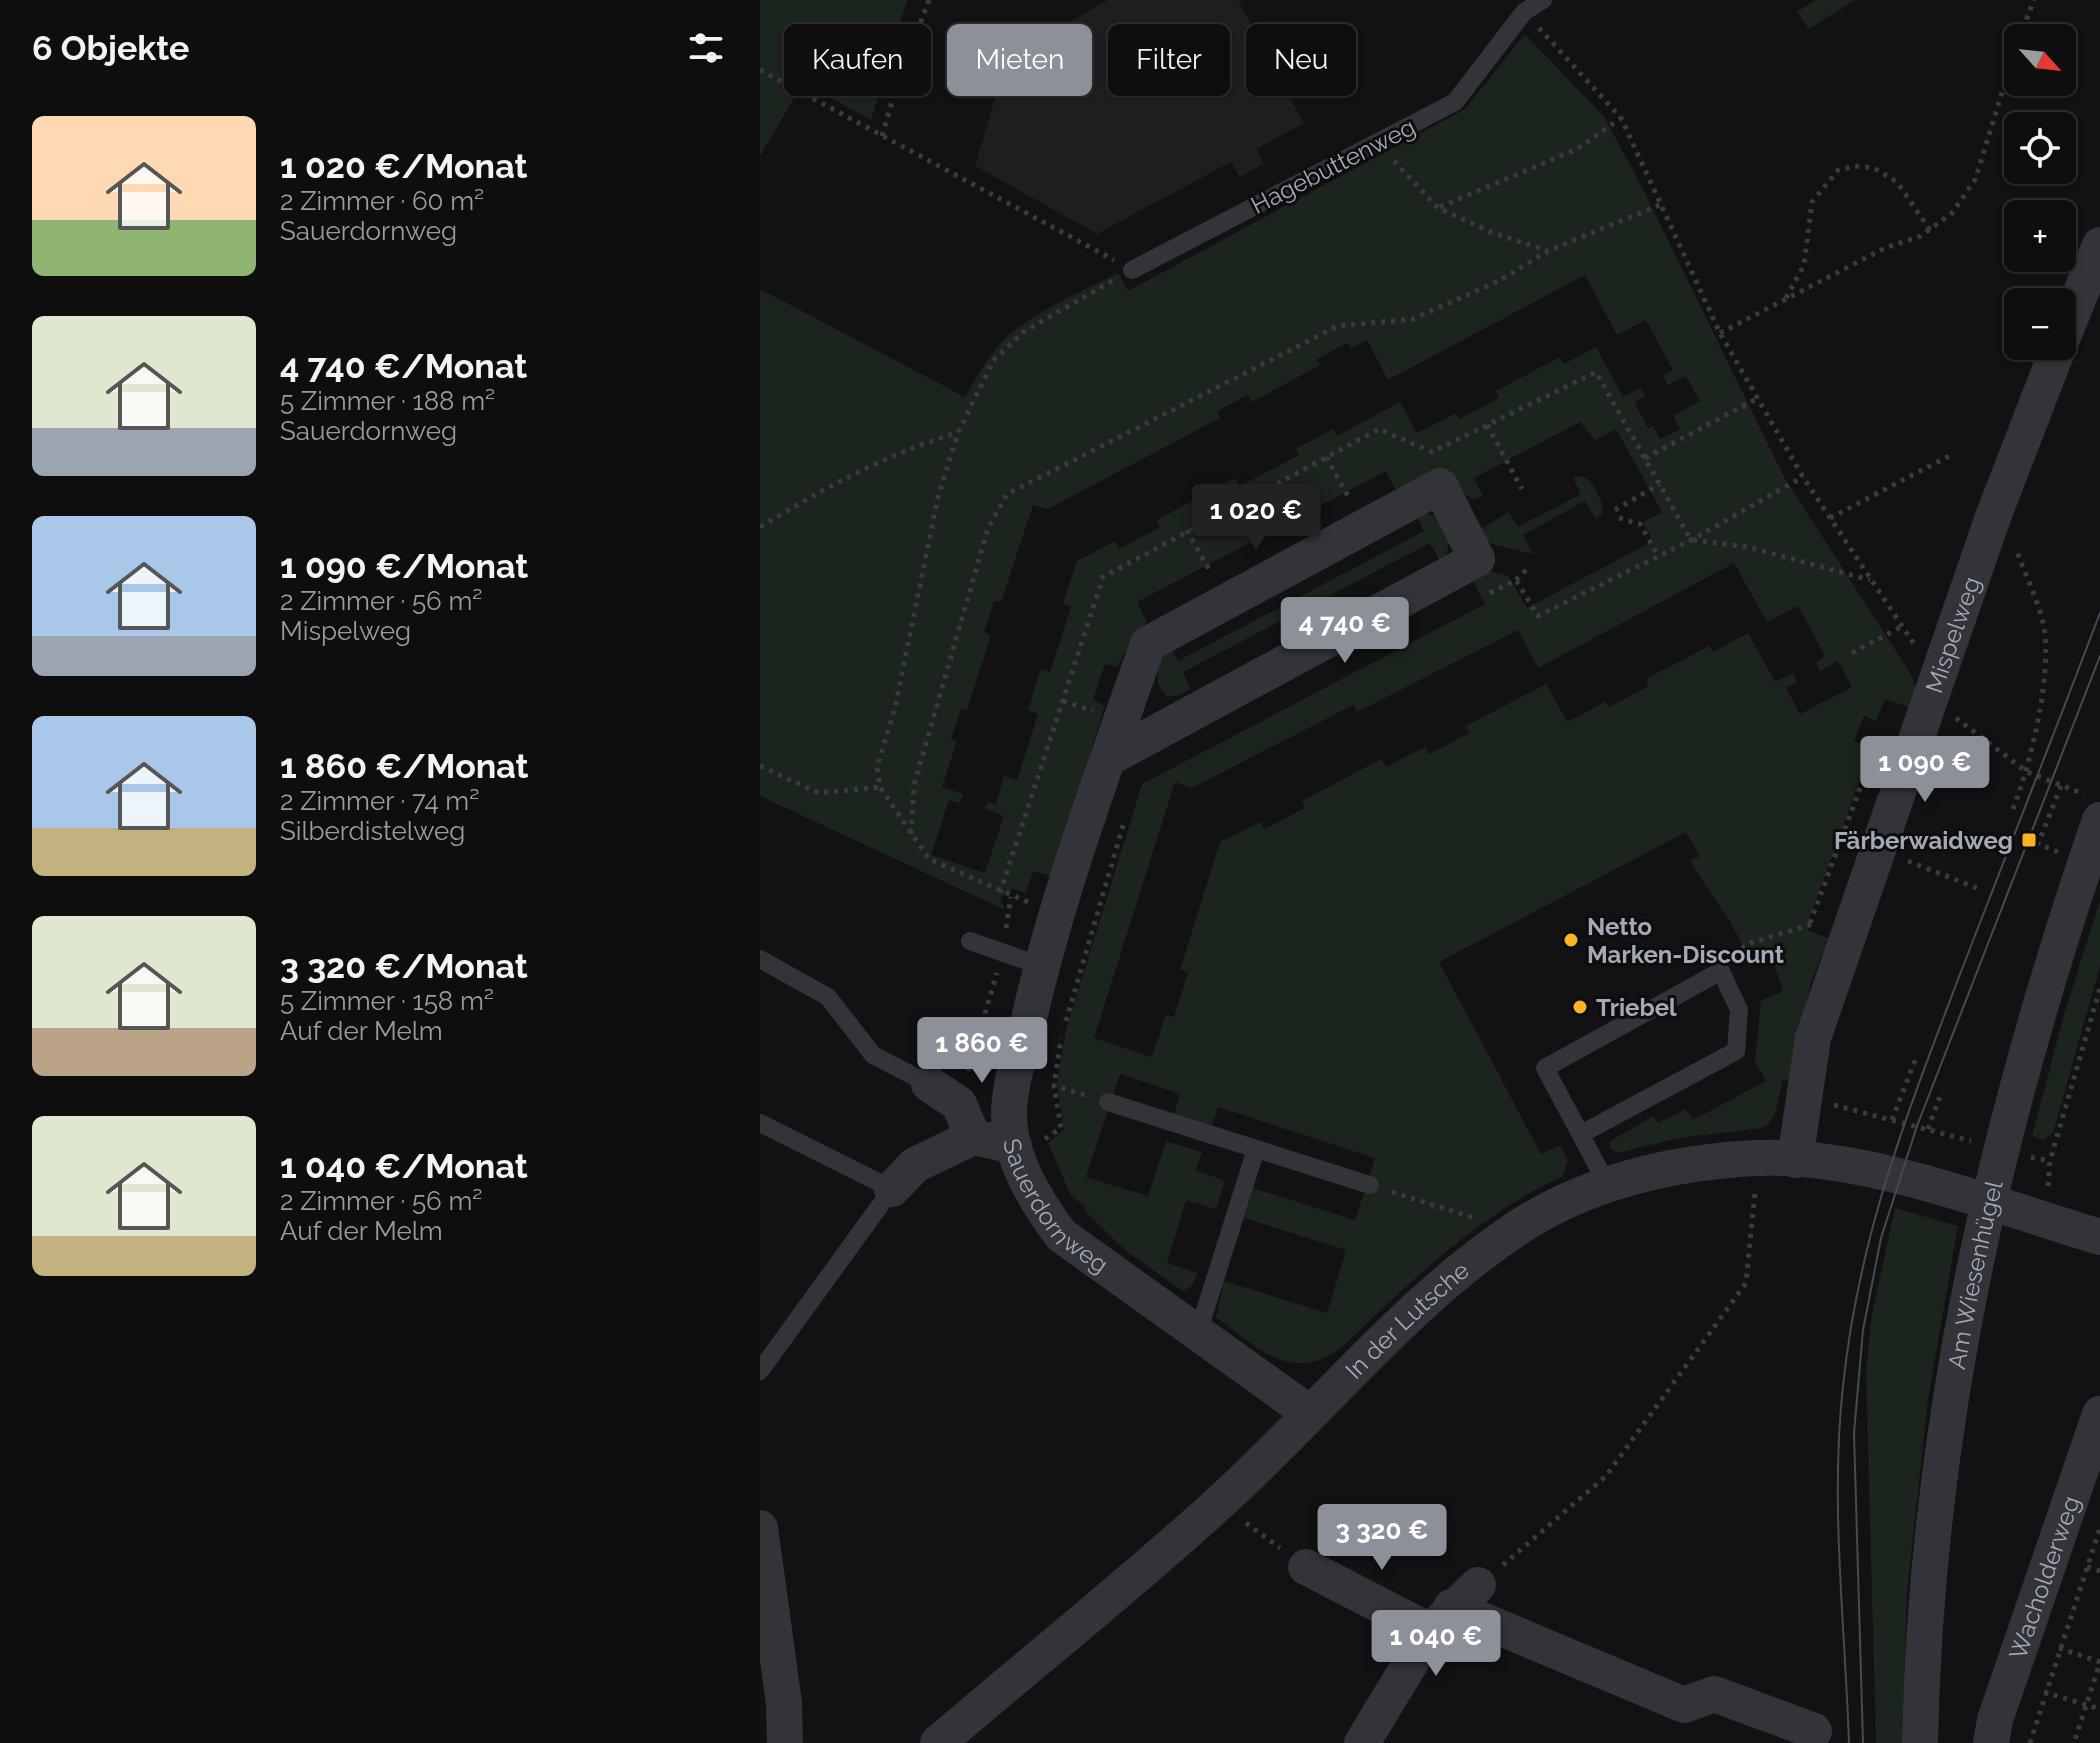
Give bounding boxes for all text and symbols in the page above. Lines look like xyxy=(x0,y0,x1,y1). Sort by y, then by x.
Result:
chip: Kaufen xyxy=(784,24,931,96)
chip: Mieten xyxy=(947,24,1092,96)
chip: Filter xyxy=(1108,24,1230,96)
chip: Neu xyxy=(1246,24,1356,96)
north arrow xyxy=(2004,24,2076,96)
map controls xyxy=(2004,24,2076,360)
icon: filters xyxy=(684,26,728,70)
text: 6 Objekte xyxy=(32,28,189,68)
street label: Hagebuttenweg xyxy=(1246,112,1420,220)
button: locate xyxy=(2004,112,2076,184)
text: 1 020 €/Monat xyxy=(280,146,528,186)
icon: home xyxy=(96,148,192,244)
text: 2 Zimmer · 60 m² xyxy=(280,186,484,216)
button: + xyxy=(2004,200,2076,272)
text: Sauerdornweg xyxy=(280,216,457,246)
button: − xyxy=(2004,288,2076,360)
text: 4 740 €/Monat xyxy=(280,346,527,386)
icon: home xyxy=(96,348,192,444)
text: 5 Zimmer · 188 m² xyxy=(280,386,495,416)
text: Sauerdornweg xyxy=(280,416,457,446)
pin: 1 020 € xyxy=(1182,484,1330,552)
text: 1 020 € xyxy=(1210,495,1302,525)
text: 1 090 €/Monat xyxy=(280,546,528,586)
icon: home xyxy=(96,548,192,644)
street label: Mispelweg xyxy=(1919,573,1986,697)
text: 2 Zimmer · 56 m² xyxy=(280,586,482,616)
pin: 4 740 € xyxy=(1271,597,1419,665)
text: 4 740 € xyxy=(1299,608,1391,638)
text: Mispelweg xyxy=(280,616,411,646)
pin: 1 090 € xyxy=(1851,736,1999,804)
text: 1 860 €/Monat xyxy=(280,746,529,786)
text: 1 090 € xyxy=(1878,747,1972,777)
icon: home xyxy=(96,748,192,844)
text: 2 Zimmer · 74 m² xyxy=(280,786,479,816)
text: Silberdistelweg xyxy=(280,816,465,846)
place label: Färberwaidweg xyxy=(1834,826,2013,855)
marker: Färberwaidweg xyxy=(2020,831,2038,849)
place label: Netto Marken-Discount xyxy=(1587,912,1784,969)
marker: Netto Marken-Discount xyxy=(1562,931,1580,949)
text: 3 320 €/Monat xyxy=(280,946,528,986)
icon: home xyxy=(96,948,192,1044)
text: 5 Zimmer · 158 m² xyxy=(280,986,494,1016)
place label: Triebel xyxy=(1596,993,1677,1022)
marker: Triebel xyxy=(1571,998,1589,1016)
text: Auf der Melm xyxy=(280,1016,443,1046)
pin: 1 860 € xyxy=(908,1017,1056,1085)
text: 1 860 € xyxy=(935,1028,1029,1058)
street label: Sauerdornweg xyxy=(998,1135,1114,1279)
text: 1 040 €/Monat xyxy=(280,1146,528,1186)
icon: home xyxy=(96,1148,192,1244)
street label: Am Wiesenhügel xyxy=(1941,1177,2008,1371)
text: 2 Zimmer · 56 m² xyxy=(280,1186,482,1216)
text: Auf der Melm xyxy=(280,1216,443,1246)
street label: In der Lutsche xyxy=(1339,1255,1474,1384)
street label: Wacholderweg xyxy=(2003,1492,2085,1663)
pin: 3 320 € xyxy=(1308,1504,1456,1572)
text: 3 320 € xyxy=(1336,1515,1428,1545)
pin: 1 040 € xyxy=(1362,1610,1510,1678)
text: 1 040 € xyxy=(1390,1621,1482,1651)

